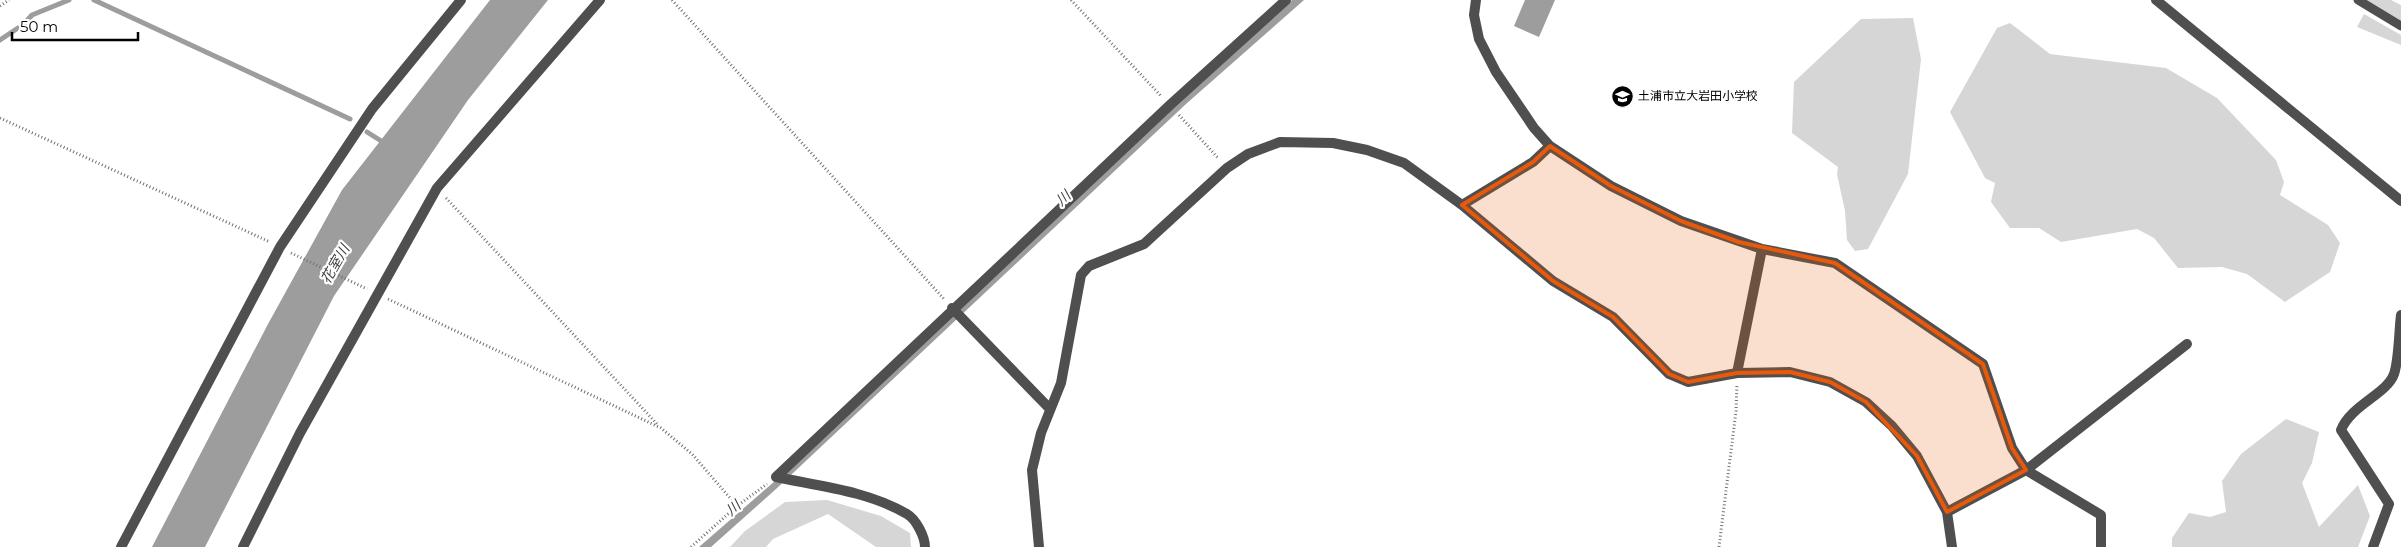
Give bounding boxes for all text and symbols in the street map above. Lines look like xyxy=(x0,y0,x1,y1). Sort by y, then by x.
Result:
scale bar xyxy=(12,10,139,42)
text: 50 m xyxy=(20,17,58,36)
school or university icon: 土浦市立大岩田小学校 xyxy=(1610,84,1634,108)
place label: 土浦市立大岩田小学校 xyxy=(1638,88,1758,103)
water label: 川 xyxy=(1052,185,1076,209)
water label: 花室川 xyxy=(317,240,354,287)
water label: 川 xyxy=(722,495,746,519)

